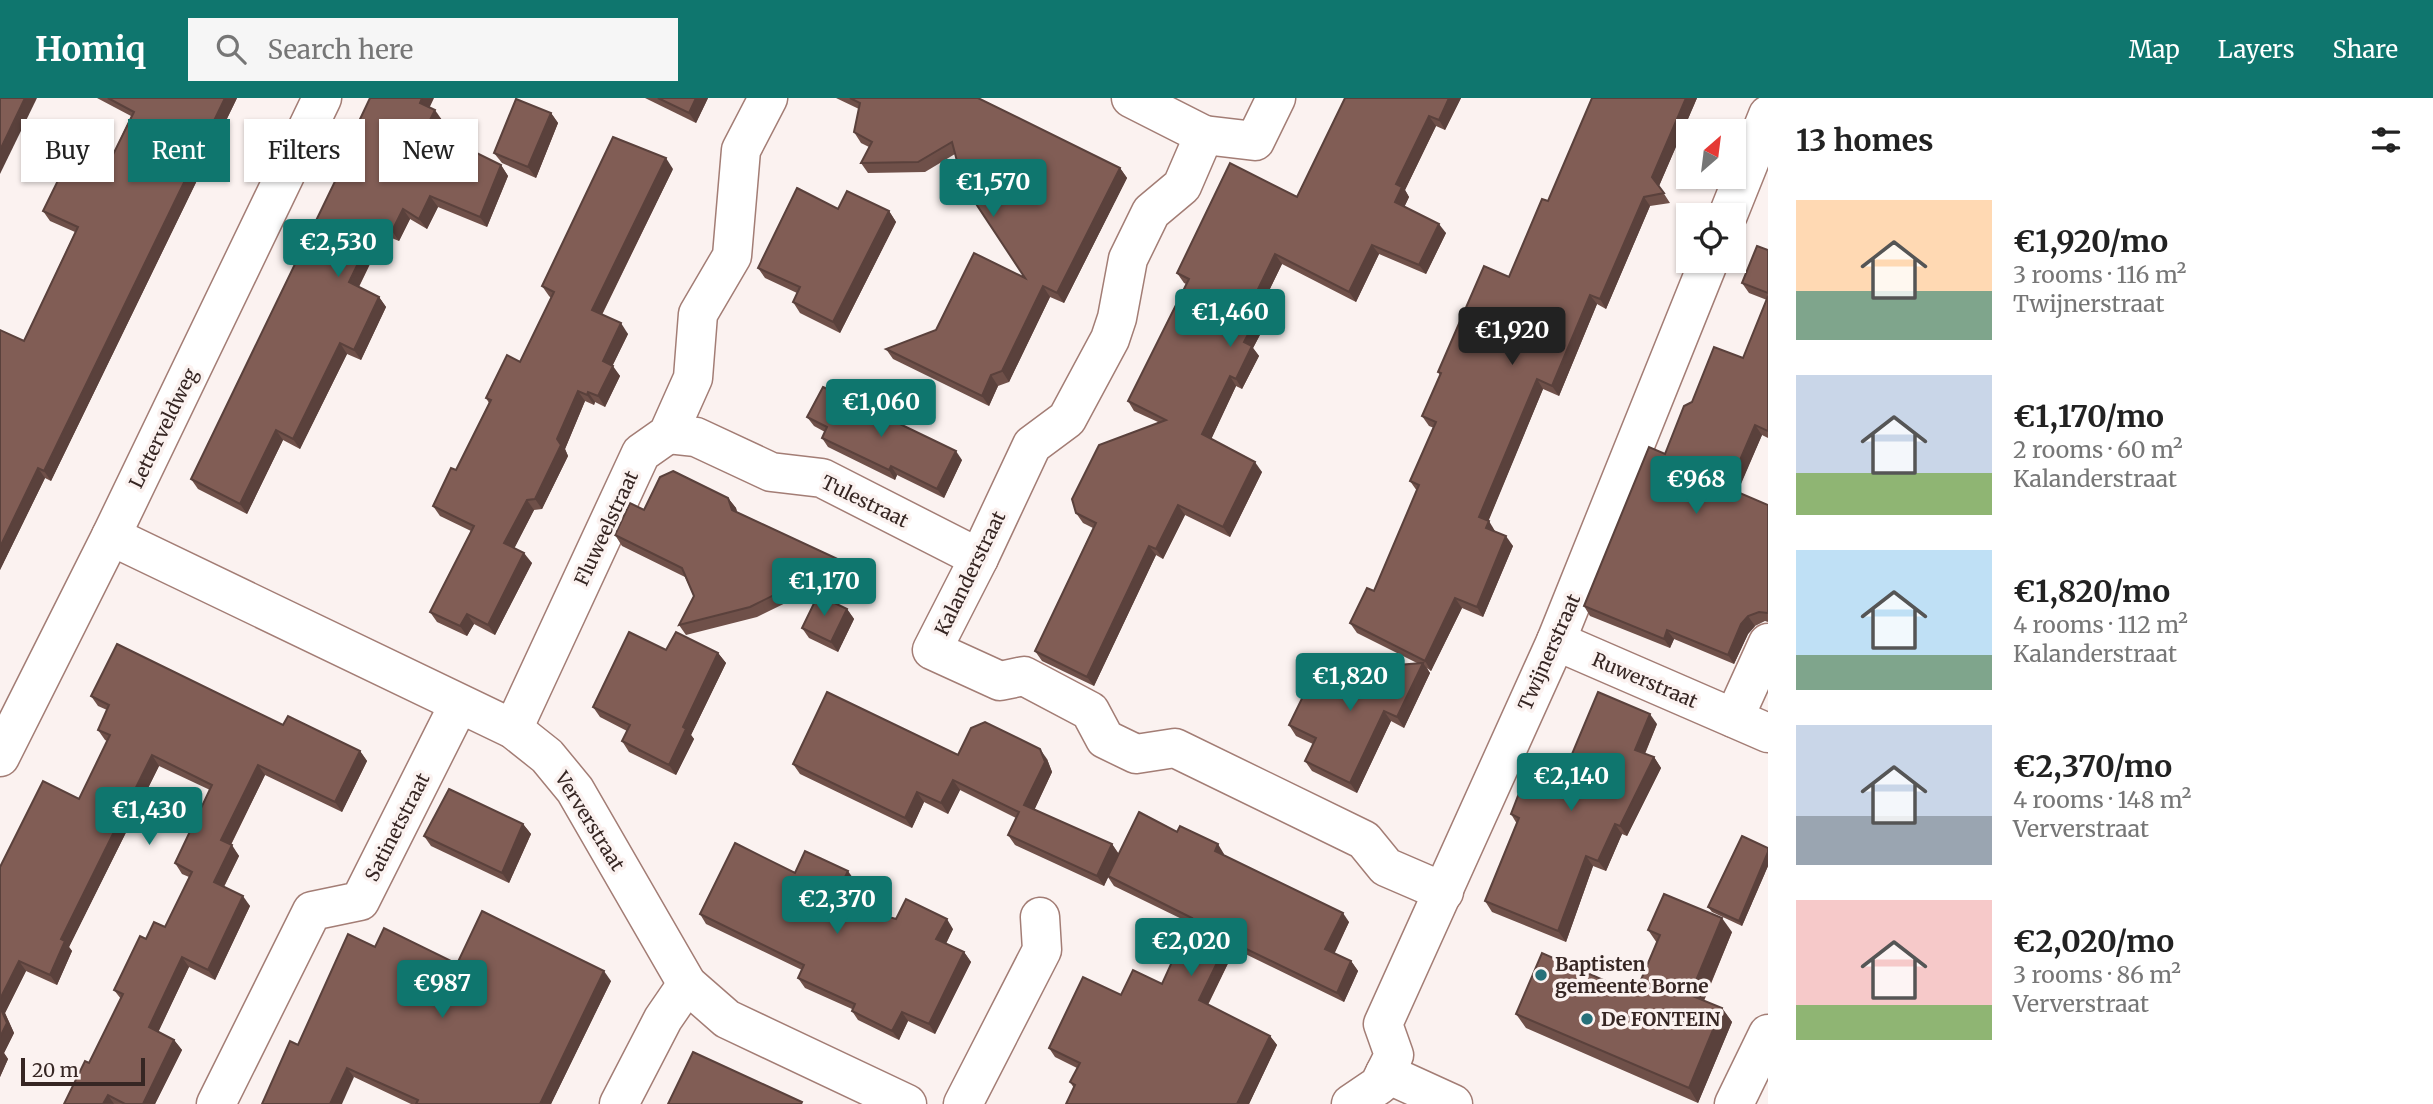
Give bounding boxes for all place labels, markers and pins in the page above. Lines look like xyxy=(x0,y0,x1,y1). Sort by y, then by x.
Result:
pin: €1,570 xyxy=(936,159,1050,219)
pin: €2,530 xyxy=(281,220,395,279)
pin: €1,460 xyxy=(1173,289,1287,349)
pin: €1,920 xyxy=(1455,308,1569,367)
pin: €1,060 xyxy=(824,380,938,439)
pin: €968 xyxy=(1655,456,1737,516)
pin: €1,170 xyxy=(767,559,881,618)
pin: €1,820 xyxy=(1293,654,1407,713)
pin: €2,140 xyxy=(1514,754,1628,813)
pin: €1,430 xyxy=(92,788,206,847)
pin: €2,370 xyxy=(780,876,894,936)
pin: €2,020 xyxy=(1134,918,1248,978)
place label: Baptisten gemeente Borne xyxy=(1555,952,1709,998)
pin: €987 xyxy=(401,960,483,1020)
marker: Baptisten gemeente Borne xyxy=(1533,967,1549,983)
place label: De FONTEIN xyxy=(1601,1007,1720,1031)
marker: De FONTEIN xyxy=(1579,1011,1595,1027)

